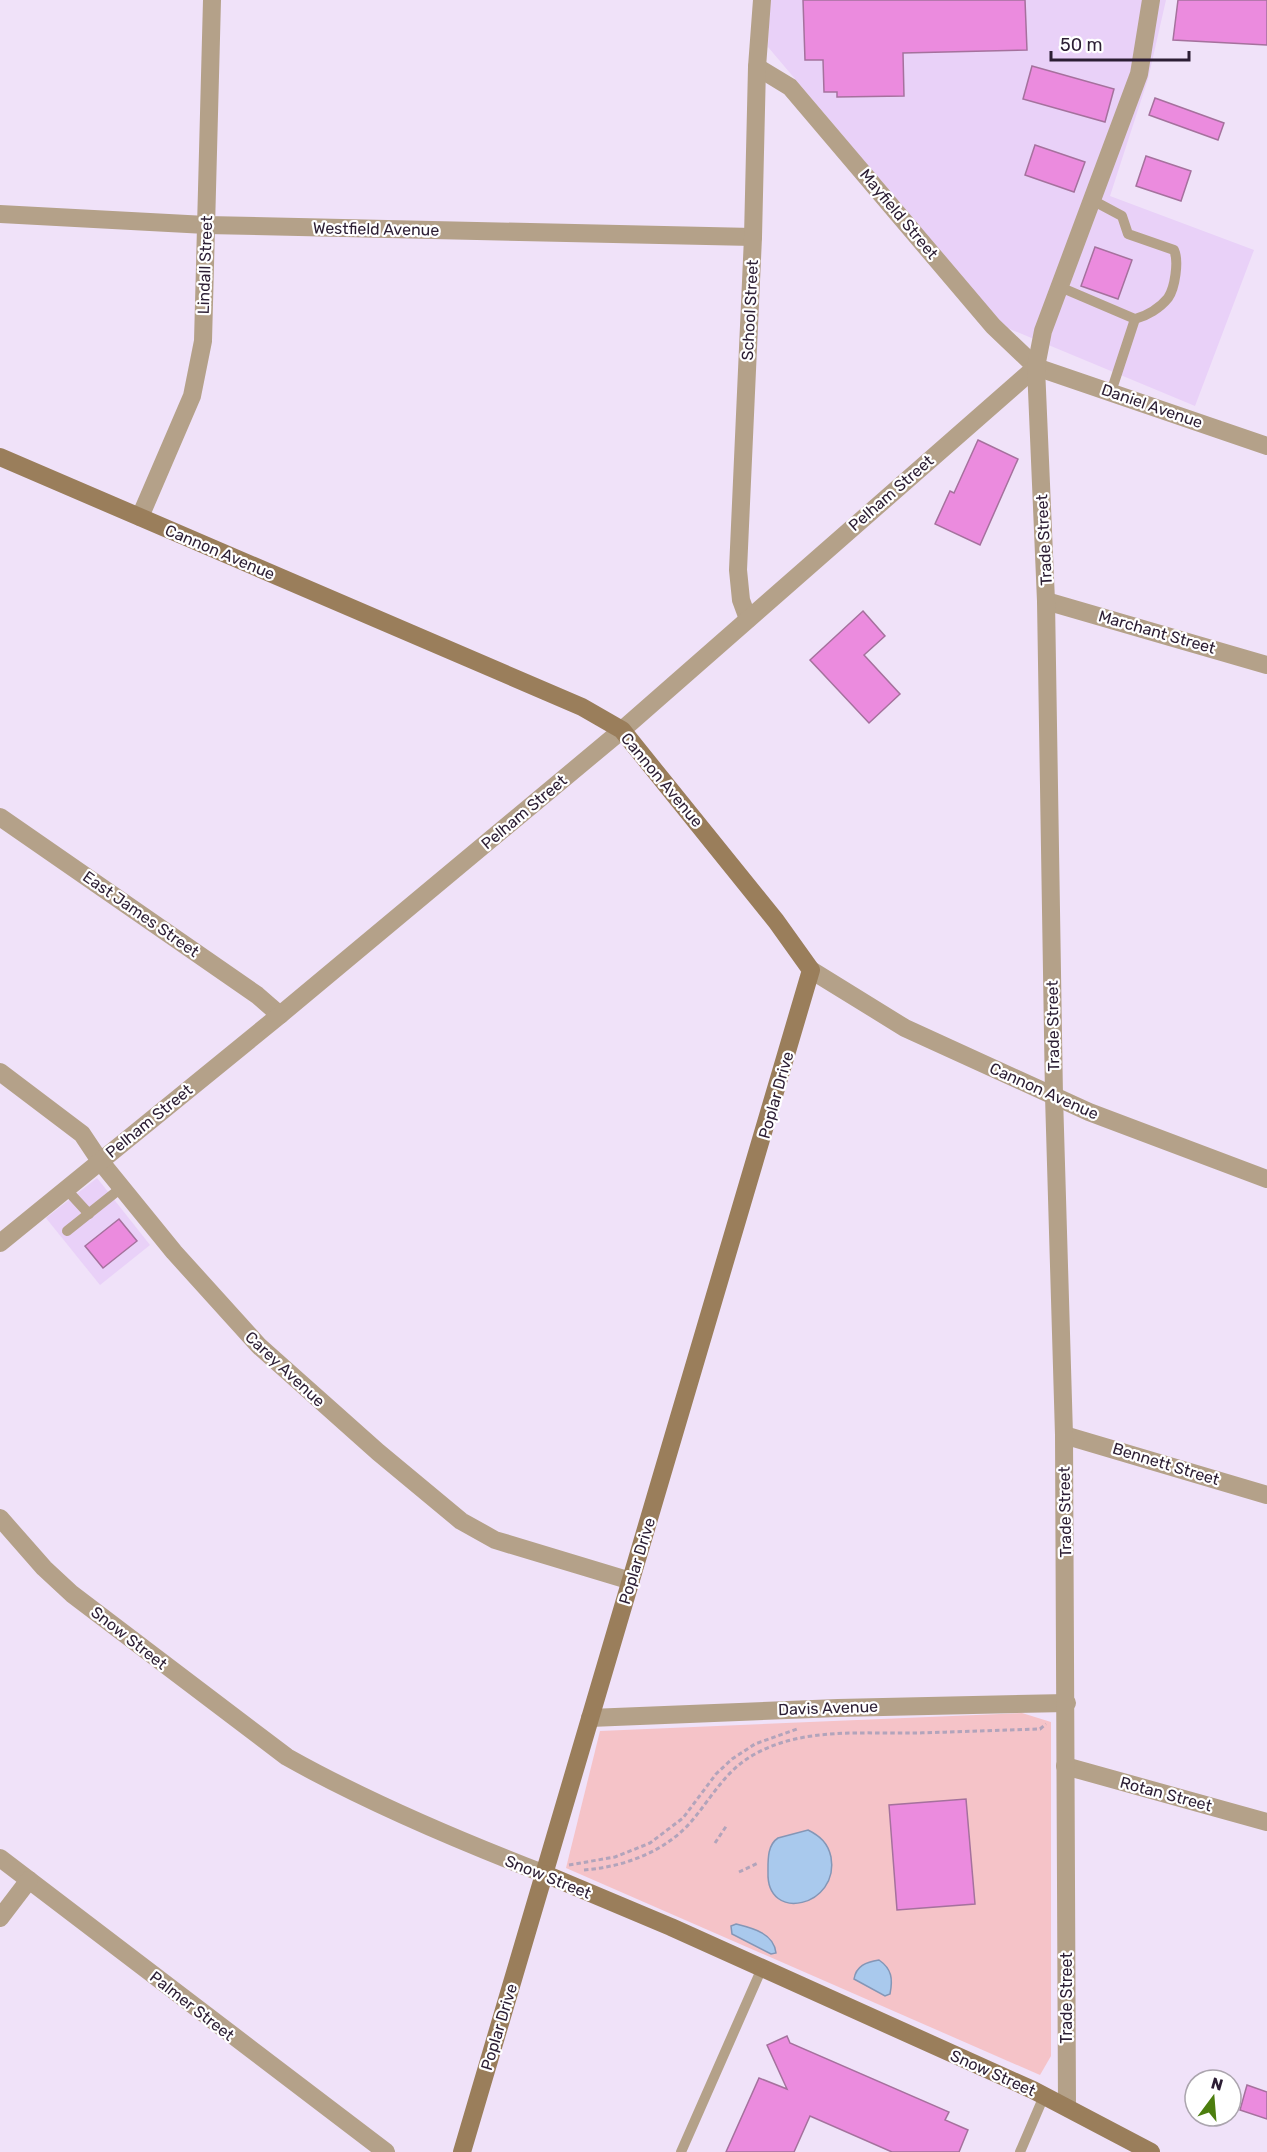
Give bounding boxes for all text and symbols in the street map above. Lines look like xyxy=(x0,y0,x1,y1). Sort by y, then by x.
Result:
scale bar xyxy=(1051,24,1189,62)
text: 50 m xyxy=(1060,34,1103,56)
street label: Mayfield Street xyxy=(856,165,942,263)
street label: Lindall Street xyxy=(194,215,216,315)
street label: Westfield Avenue xyxy=(313,218,439,240)
street label: School Street xyxy=(738,259,762,361)
street label: Daniel Avenue xyxy=(1099,380,1205,432)
street label: Pelham Street xyxy=(845,451,937,535)
street label: Trade Street xyxy=(1032,494,1056,586)
street label: Cannon Avenue xyxy=(162,520,278,584)
street label: Marchant Street xyxy=(1096,606,1218,658)
street label: Cannon Avenue xyxy=(617,729,707,831)
street label: Pelham Street xyxy=(477,771,571,853)
street label: East James Street xyxy=(79,867,203,961)
street label: Trade Street xyxy=(1043,980,1063,1072)
street label: Poplar Drive xyxy=(754,1049,798,1141)
street label: Cannon Avenue xyxy=(987,1058,1101,1124)
street label: Pelham Street xyxy=(102,1080,196,1162)
street label: Carey Avenue xyxy=(241,1327,329,1411)
street label: Bennett Street xyxy=(1110,1439,1222,1489)
street label: Trade Street xyxy=(1055,1466,1075,1558)
street label: Poplar Drive xyxy=(615,1515,659,1607)
street label: Snow Street xyxy=(87,1602,171,1674)
street label: Davis Avenue xyxy=(778,1697,878,1719)
street label: Rotan Street xyxy=(1118,1773,1214,1815)
street label: Snow Street xyxy=(502,1851,594,1903)
street label: Trade Street xyxy=(1057,1952,1076,2044)
street label: Palmer Street xyxy=(146,1967,238,2045)
street label: Poplar Drive xyxy=(477,1981,521,2073)
street label: Snow Street xyxy=(947,2046,1039,2100)
north arrow xyxy=(1183,2068,1243,2128)
text: N xyxy=(1209,2073,1225,2095)

